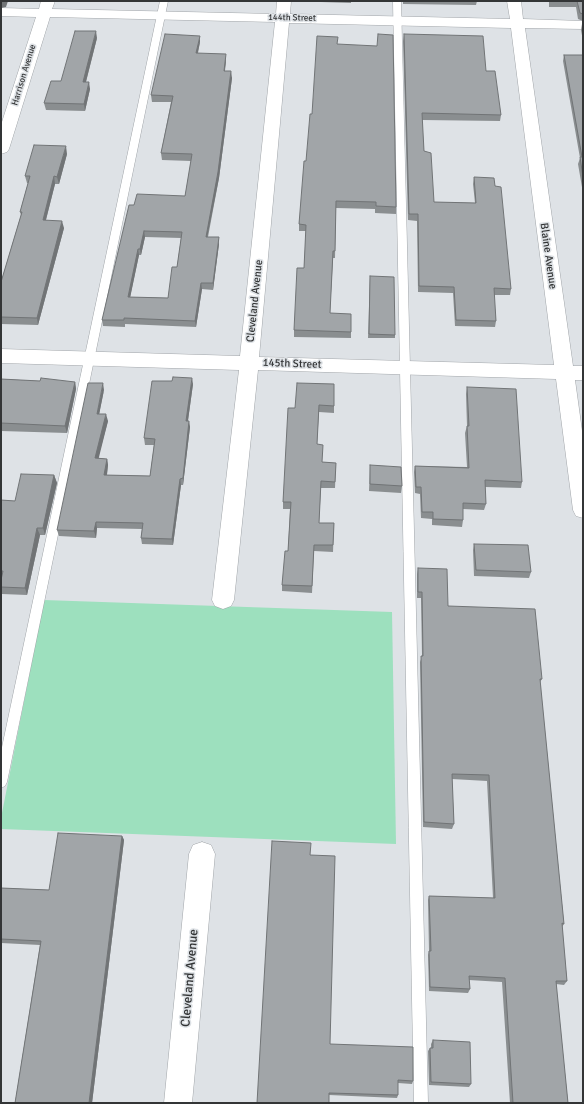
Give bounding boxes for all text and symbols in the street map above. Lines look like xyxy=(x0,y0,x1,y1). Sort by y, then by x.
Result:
street label: 144th Street xyxy=(268,12,316,24)
street label: Harrison Avenue xyxy=(10,43,38,107)
street label: Blaine Avenue xyxy=(537,222,559,290)
street label: Cleveland Avenue xyxy=(244,259,266,343)
street label: 145th Street xyxy=(262,356,322,372)
street label: Cleveland Avenue xyxy=(178,928,202,1028)

